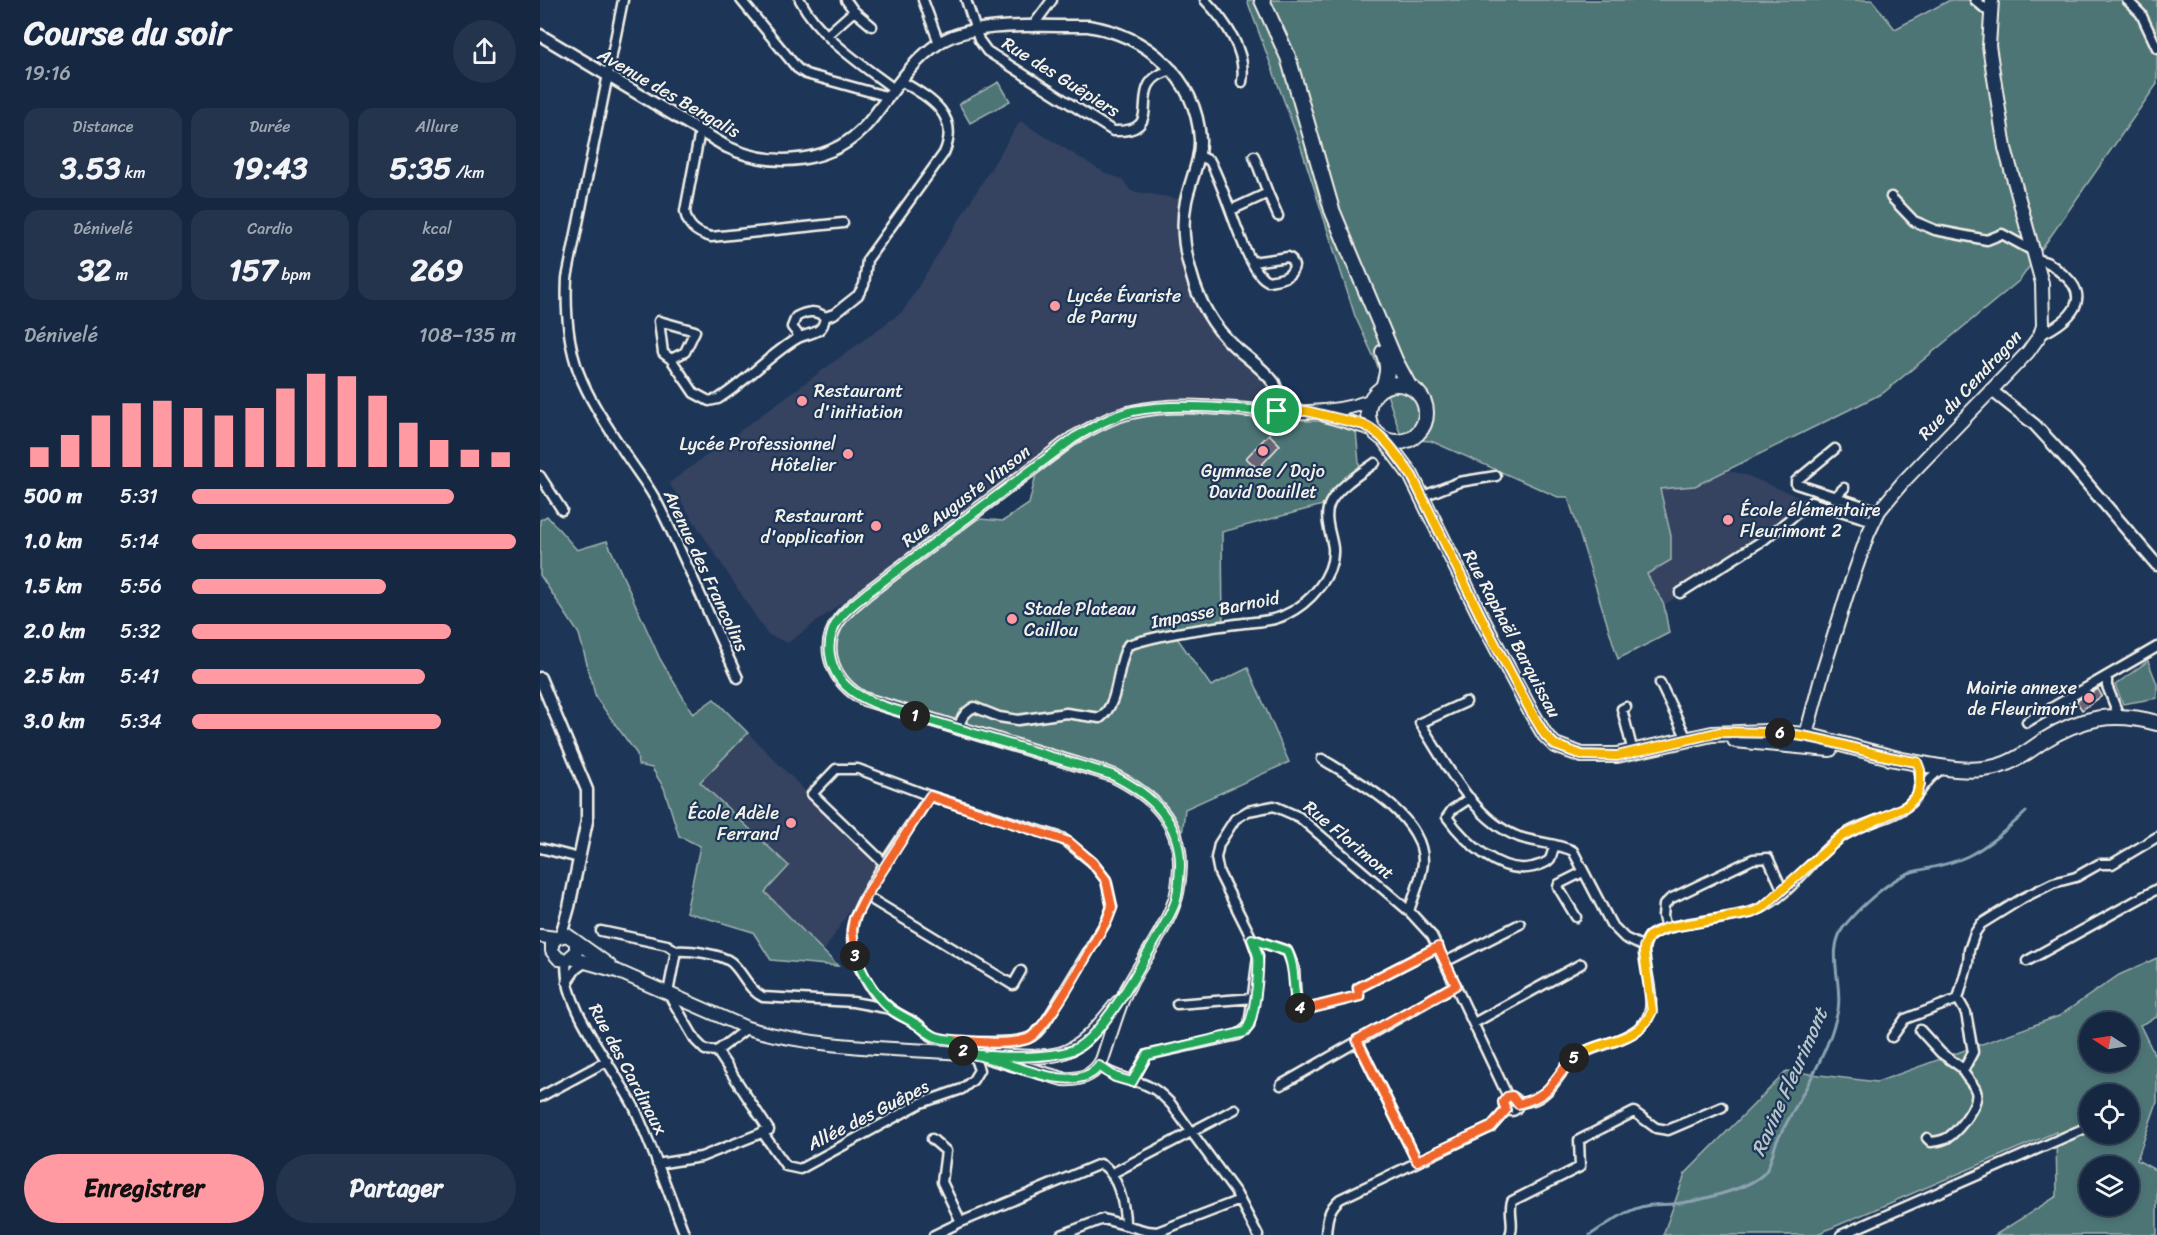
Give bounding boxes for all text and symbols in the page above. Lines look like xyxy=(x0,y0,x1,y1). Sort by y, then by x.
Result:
text: Course du soir xyxy=(24,4,230,62)
button: share xyxy=(453,20,516,83)
street label: Rue des Guêpiers xyxy=(995,28,1127,127)
street label: Avenue des Bengalis xyxy=(591,38,747,147)
text: 19:16 xyxy=(24,56,71,91)
text: Distance xyxy=(73,112,133,141)
text: Durée xyxy=(249,112,291,141)
text: Allure xyxy=(416,112,458,141)
text: 3.53 xyxy=(60,141,121,195)
text: 19:43 xyxy=(232,141,308,195)
text: 5:35 xyxy=(389,141,452,195)
text: km xyxy=(121,158,146,187)
text: /km xyxy=(452,158,485,187)
text: Dénivelé xyxy=(73,214,133,243)
text: Cardio xyxy=(247,214,293,243)
text: kcal xyxy=(422,214,452,243)
text: 32 xyxy=(78,243,112,297)
text: 157 xyxy=(229,243,277,297)
text: 269 xyxy=(411,243,463,297)
text: m xyxy=(112,260,128,289)
text: bpm xyxy=(277,260,311,289)
place label: Lycée Évariste de Parny xyxy=(1067,280,1181,333)
marker: Lycée Évariste de Parny xyxy=(1048,299,1062,313)
text: Dénivelé xyxy=(24,318,98,353)
text: 108–135 m xyxy=(419,318,516,353)
street label: Rue du Cendragon xyxy=(1910,322,2030,448)
place label: Restaurant d'initiation xyxy=(814,375,903,428)
pin xyxy=(1251,385,1302,436)
marker: Restaurant d'initiation xyxy=(795,394,809,408)
icon: arrive xyxy=(1260,394,1293,427)
place label: Lycée Professionnel Hôtelier xyxy=(679,428,838,481)
street label: Rue Auguste Vinson xyxy=(894,436,1038,556)
marker: Gymnase / Dojo David Douillet xyxy=(1256,444,1270,458)
marker: Lycée Professionnel Hôtelier xyxy=(841,447,855,461)
place label: Gymnase / Dojo David Douillet xyxy=(1201,455,1325,508)
text: 500 m xyxy=(24,479,82,514)
text: 5:31 xyxy=(120,479,158,514)
street label: Avenue des Francolins xyxy=(654,484,758,658)
place label: École élémentaire Fleurimont 2 xyxy=(1740,494,1881,547)
place label: Restaurant d'application xyxy=(761,500,864,553)
marker: École élémentaire Fleurimont 2 xyxy=(1721,513,1735,527)
marker: Restaurant d'application xyxy=(869,519,883,533)
text: 1.0 km xyxy=(24,524,82,559)
text: 5:14 xyxy=(120,524,159,559)
street label: Rue Raphaël Barquissau xyxy=(1454,544,1570,724)
text: 1.5 km xyxy=(24,569,82,604)
text: 5:56 xyxy=(120,569,162,604)
street label: Impasse Barnoid xyxy=(1147,582,1283,638)
place label: Stade Plateau Caillou xyxy=(1024,593,1137,646)
marker: Stade Plateau Caillou xyxy=(1005,612,1019,626)
text: 2.0 km xyxy=(24,614,85,649)
text: 5:32 xyxy=(120,614,161,649)
text: 2.5 km xyxy=(24,659,85,694)
text: 5:41 xyxy=(120,659,159,694)
place label: Mairie annexe de Fleurimont xyxy=(1966,672,2078,725)
marker: Mairie annexe de Fleurimont xyxy=(2082,691,2096,705)
pin: 1 xyxy=(900,701,930,731)
text: 1 xyxy=(912,701,918,730)
text: 3.0 km xyxy=(24,704,85,739)
text: 5:34 xyxy=(120,704,162,739)
pin: 6 xyxy=(1765,718,1795,748)
text: 6 xyxy=(1775,718,1785,747)
street label: Rue Florimont xyxy=(1296,792,1402,888)
place label: École Adèle Ferrand xyxy=(687,797,781,850)
marker: École Adèle Ferrand xyxy=(784,816,798,830)
pin: 3 xyxy=(840,941,870,971)
text: 3 xyxy=(851,941,859,970)
pin: 4 xyxy=(1285,993,1315,1023)
text: 4 xyxy=(1295,993,1305,1022)
street label: Rue des Cardinaux xyxy=(580,997,677,1141)
water label: Ravine Fleurimont xyxy=(1741,1000,1839,1162)
north arrow xyxy=(2079,1012,2139,1072)
map controls xyxy=(2079,1012,2139,1216)
pin: 2 xyxy=(948,1036,978,1066)
text: 2 xyxy=(958,1036,968,1065)
pin: 5 xyxy=(1559,1043,1589,1073)
text: 5 xyxy=(1569,1043,1579,1072)
street label: Allée des Guêpes xyxy=(801,1070,935,1160)
button: locate xyxy=(2079,1084,2139,1144)
button: Enregistrer xyxy=(24,1154,264,1223)
button: Partager xyxy=(276,1154,516,1223)
button: layers xyxy=(2079,1156,2139,1216)

